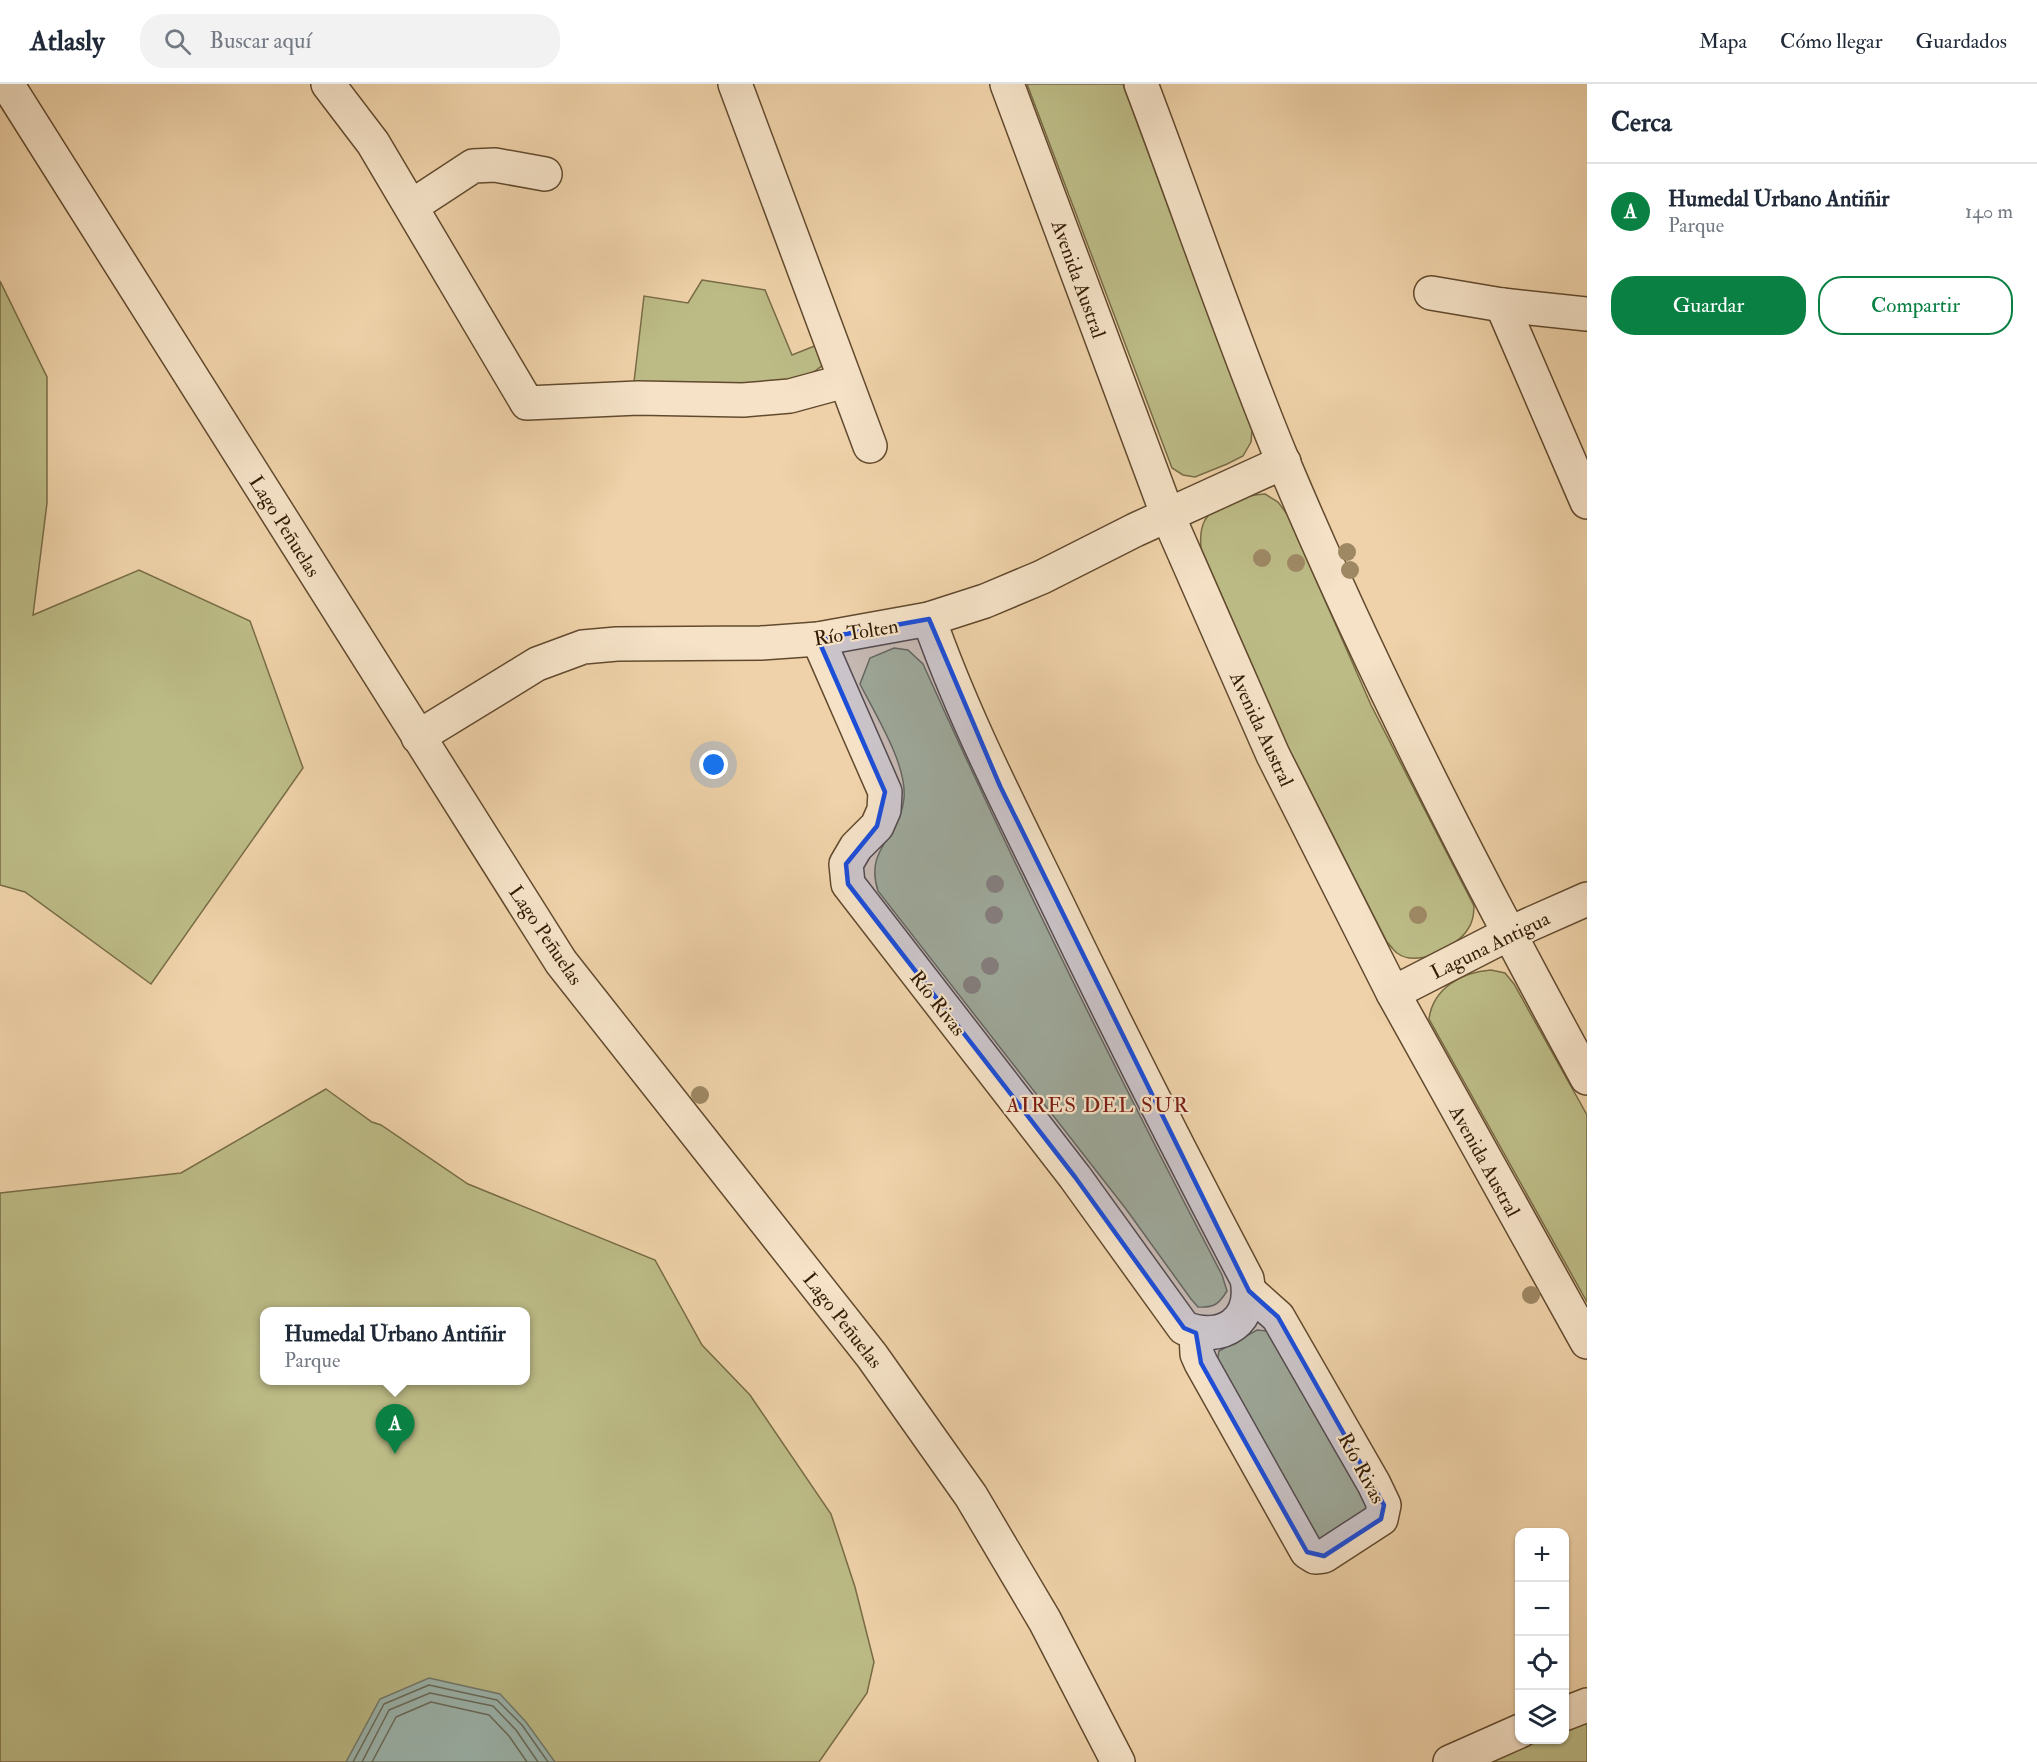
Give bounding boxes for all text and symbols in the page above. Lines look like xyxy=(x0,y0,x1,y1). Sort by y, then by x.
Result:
search box xyxy=(140,14,560,68)
text: Atlasly xyxy=(30,24,104,59)
icon: search xyxy=(161,25,194,58)
text: Buscar aquí xyxy=(209,27,311,55)
text: Mapa xyxy=(1699,28,1747,55)
text: Cómo llegar xyxy=(1780,28,1883,55)
text: Guardados xyxy=(1916,28,2007,55)
text: Cerca xyxy=(1611,107,1672,139)
text: Humedal Urbano Antiñir xyxy=(1668,185,1890,213)
text: A xyxy=(1624,199,1637,224)
text: 140 m xyxy=(1965,199,2013,224)
text: Parque xyxy=(1668,213,1724,238)
street label: Avenida Austral xyxy=(1045,216,1111,342)
button: Guardar xyxy=(1611,276,1806,335)
button: Compartir xyxy=(1818,276,2013,335)
street label: Lago Peñuelas xyxy=(244,471,326,582)
street label: Río Tolten xyxy=(812,613,900,652)
street label: Avenida Austral xyxy=(1224,667,1299,791)
your location xyxy=(699,750,728,779)
street label: Lago Peñuelas xyxy=(503,881,588,990)
street label: Laguna Antigua xyxy=(1427,906,1554,985)
street label: Río Rivas xyxy=(904,965,971,1041)
district label: AIRES DEL SUR xyxy=(1005,1092,1190,1119)
street label: Avenida Austral xyxy=(1443,1100,1526,1222)
street label: Lago Peñuelas xyxy=(797,1267,888,1373)
popup xyxy=(260,1307,530,1385)
text: Humedal Urbano Antiñir xyxy=(284,1320,506,1348)
text: Parque xyxy=(284,1348,340,1373)
pin: A xyxy=(376,1404,414,1454)
street label: Río Rivas xyxy=(1333,1429,1391,1508)
map controls xyxy=(1515,1528,1569,1744)
button: + xyxy=(1515,1528,1569,1582)
button: − xyxy=(1515,1582,1569,1636)
button: locate xyxy=(1515,1636,1569,1690)
button: layers xyxy=(1515,1690,1569,1744)

